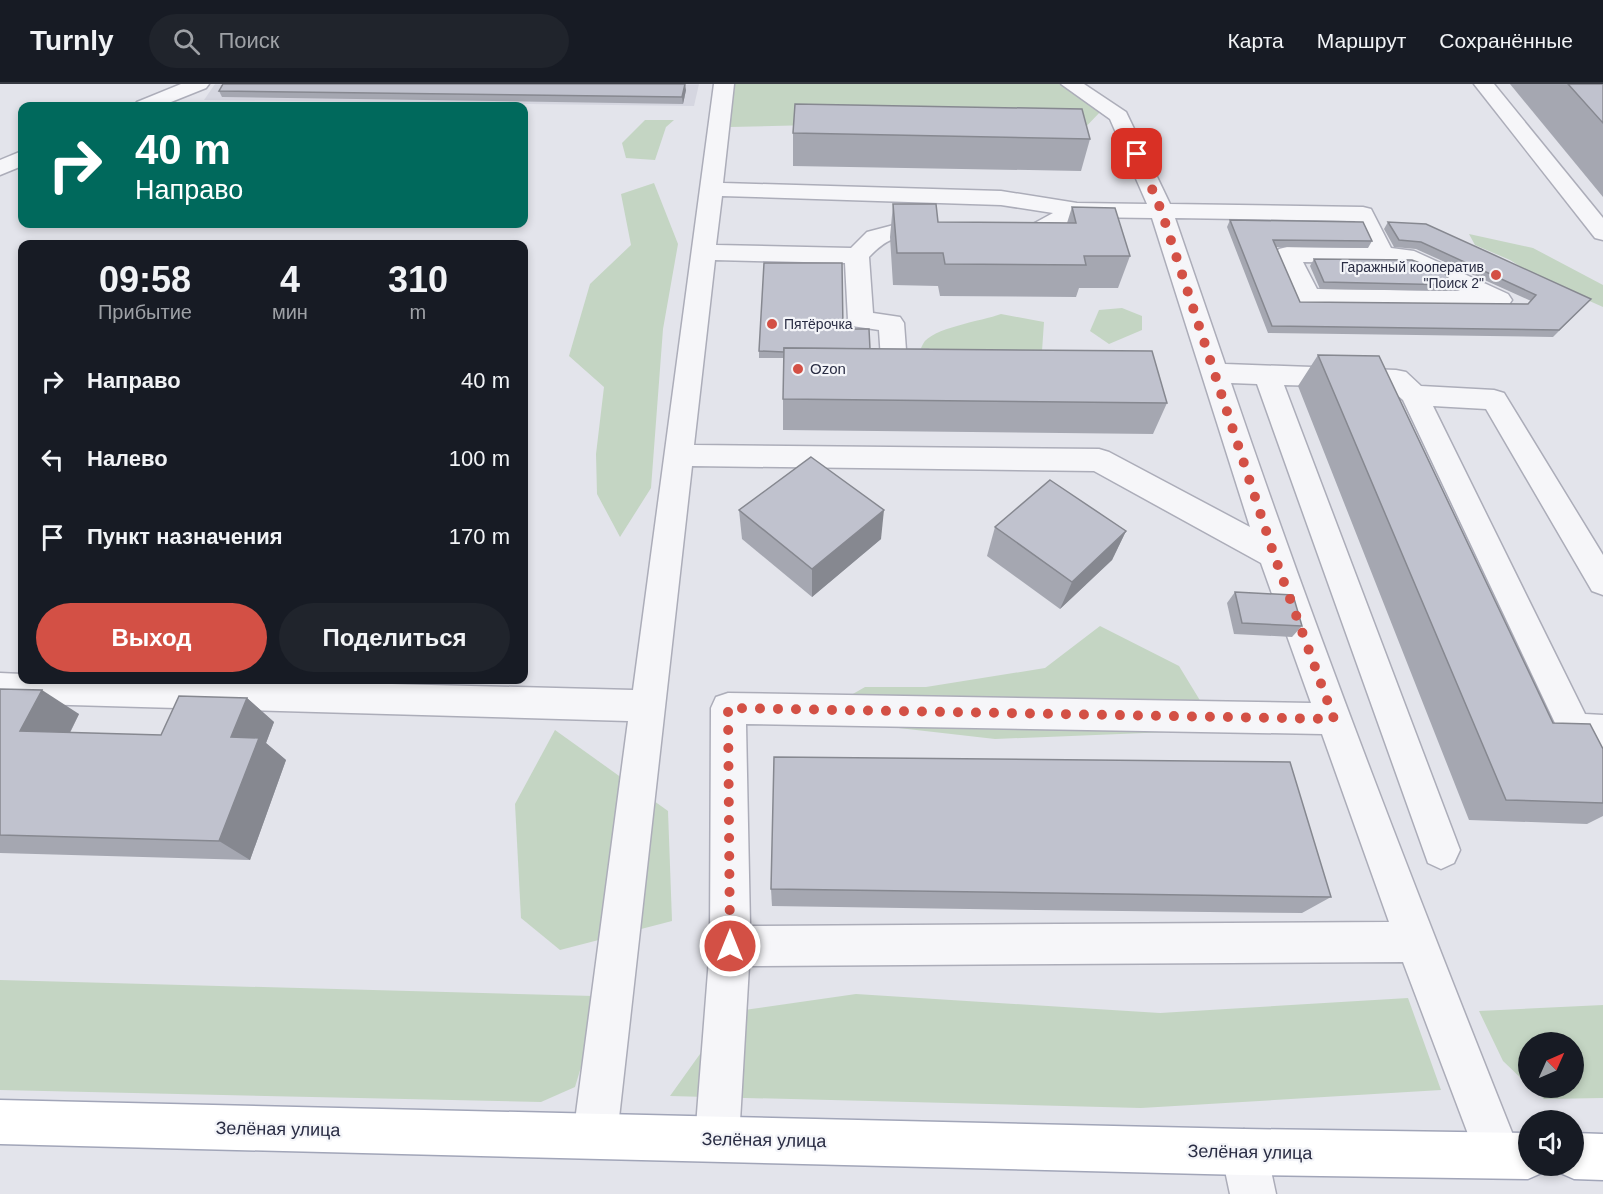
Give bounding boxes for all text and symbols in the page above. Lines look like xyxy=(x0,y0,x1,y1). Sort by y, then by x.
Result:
search box xyxy=(149,14,569,68)
text: Turnly xyxy=(30,25,113,56)
icon: search xyxy=(170,25,203,58)
text: Поиск xyxy=(218,28,279,53)
text: Карта xyxy=(1228,29,1284,52)
text: Маршрут xyxy=(1317,29,1406,52)
text: Сохранённые xyxy=(1439,29,1573,52)
icon: right xyxy=(36,126,114,204)
text: 40 m xyxy=(135,126,231,173)
pin xyxy=(1111,128,1162,179)
icon: arrive xyxy=(1120,137,1153,170)
text: Направо xyxy=(135,175,243,205)
text: 09:58 xyxy=(99,259,191,300)
text: 4 xyxy=(280,259,300,300)
text: 310 xyxy=(388,259,448,300)
place label: Гаражный кооператив "Поиск 2" xyxy=(1341,259,1484,291)
marker: Гаражный кооператив "Поиск 2" xyxy=(1489,268,1503,282)
text: Прибытие xyxy=(98,301,192,323)
text: мин xyxy=(272,301,308,323)
text: m xyxy=(410,301,426,323)
place label: Пятёрочка xyxy=(784,316,853,332)
marker: Пятёрочка xyxy=(765,317,779,331)
place label: Ozon xyxy=(810,360,846,377)
marker: Ozon xyxy=(791,362,805,376)
icon: right xyxy=(36,365,69,398)
text: Направо xyxy=(87,368,181,393)
text: 40 m xyxy=(461,368,510,393)
icon: left xyxy=(36,443,69,476)
text: Налево xyxy=(87,446,168,471)
text: 100 m xyxy=(449,446,510,471)
icon: arrive xyxy=(36,521,69,554)
text: Пункт назначения xyxy=(87,524,283,549)
text: 170 m xyxy=(449,524,510,549)
button: Выход xyxy=(36,603,267,672)
button: Поделиться xyxy=(279,603,510,672)
position arrow xyxy=(698,914,762,978)
north arrow xyxy=(1518,1032,1584,1098)
map controls xyxy=(1518,1032,1584,1176)
button: sound xyxy=(1518,1110,1584,1176)
street label: Зелёная улица xyxy=(215,1118,342,1140)
street label: Зелёная улица xyxy=(701,1129,828,1151)
street label: Зелёная улица xyxy=(1187,1141,1314,1163)

